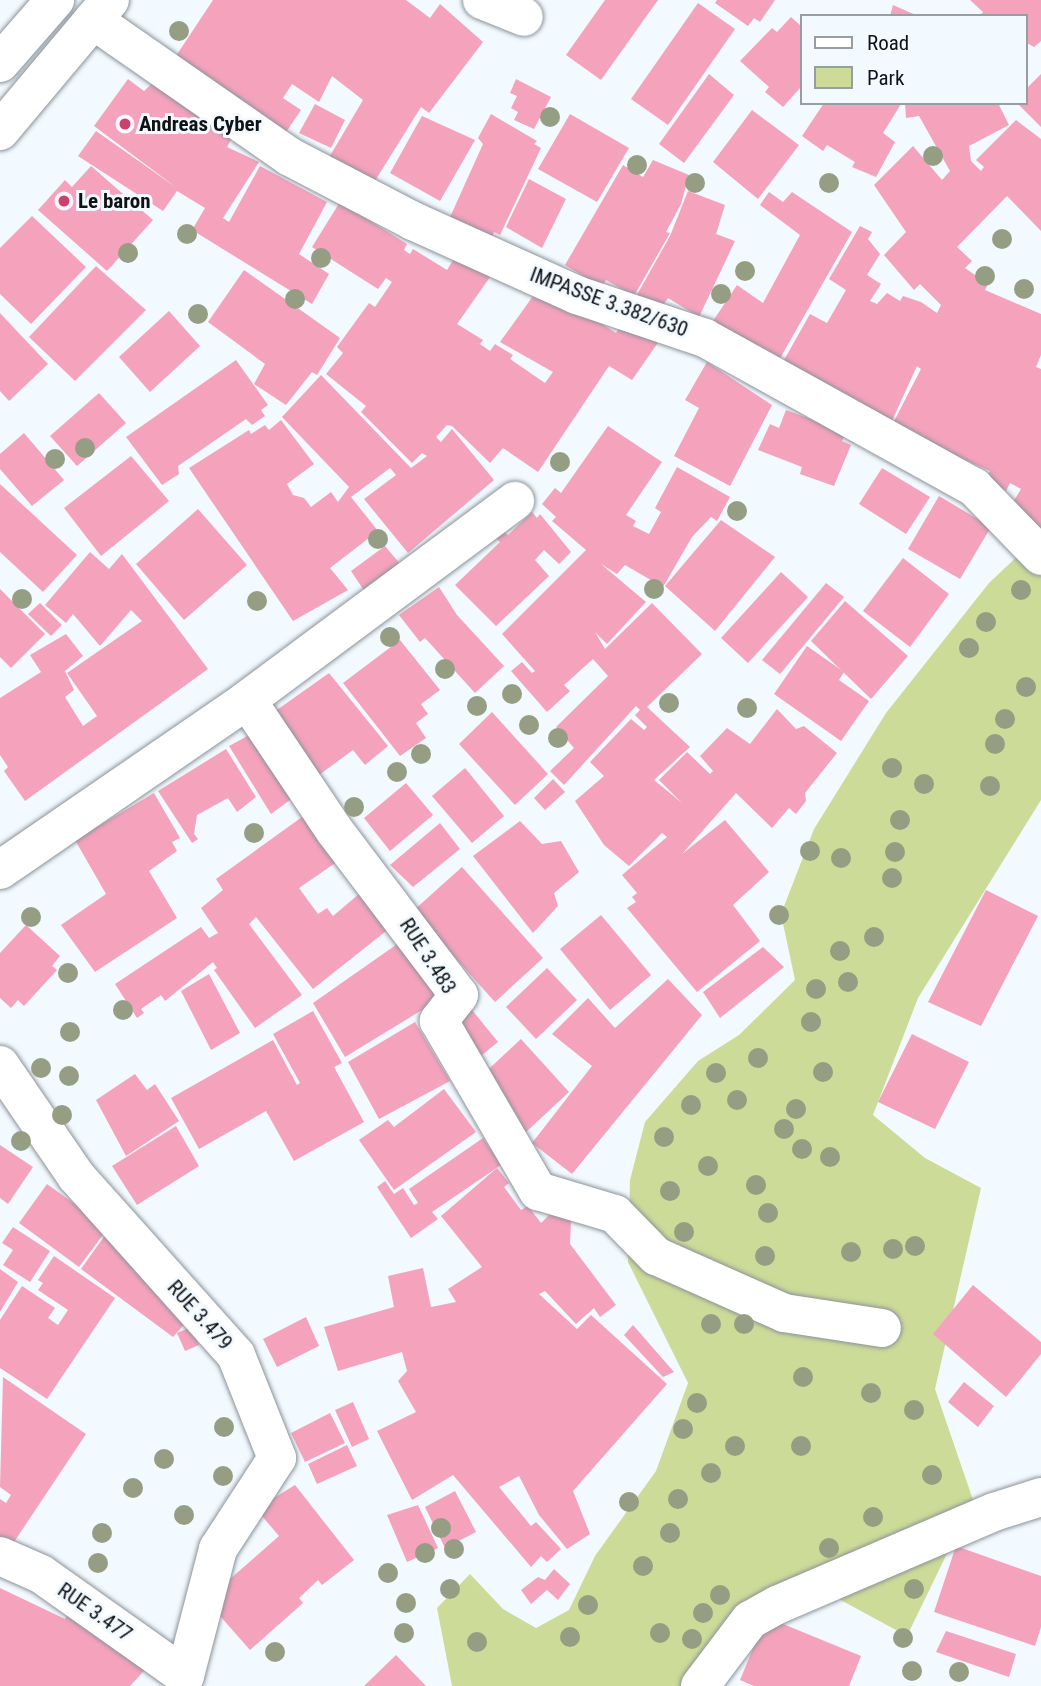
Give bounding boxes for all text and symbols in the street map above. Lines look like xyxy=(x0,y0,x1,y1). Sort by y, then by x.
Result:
legend xyxy=(800,14,1027,105)
text: Road xyxy=(867,31,909,55)
text: Park xyxy=(867,66,904,90)
place label: Andreas Cyber xyxy=(139,111,262,137)
marker: Andreas Cyber xyxy=(117,116,133,132)
place label: Le baron xyxy=(78,188,151,214)
marker: Le baron xyxy=(56,193,72,209)
street label: IMPASSE 3.382/630 xyxy=(527,262,691,342)
street label: RUE 3.483 xyxy=(394,913,462,999)
street label: RUE 3.479 xyxy=(162,1275,238,1355)
street label: RUE 3.477 xyxy=(53,1577,137,1647)

